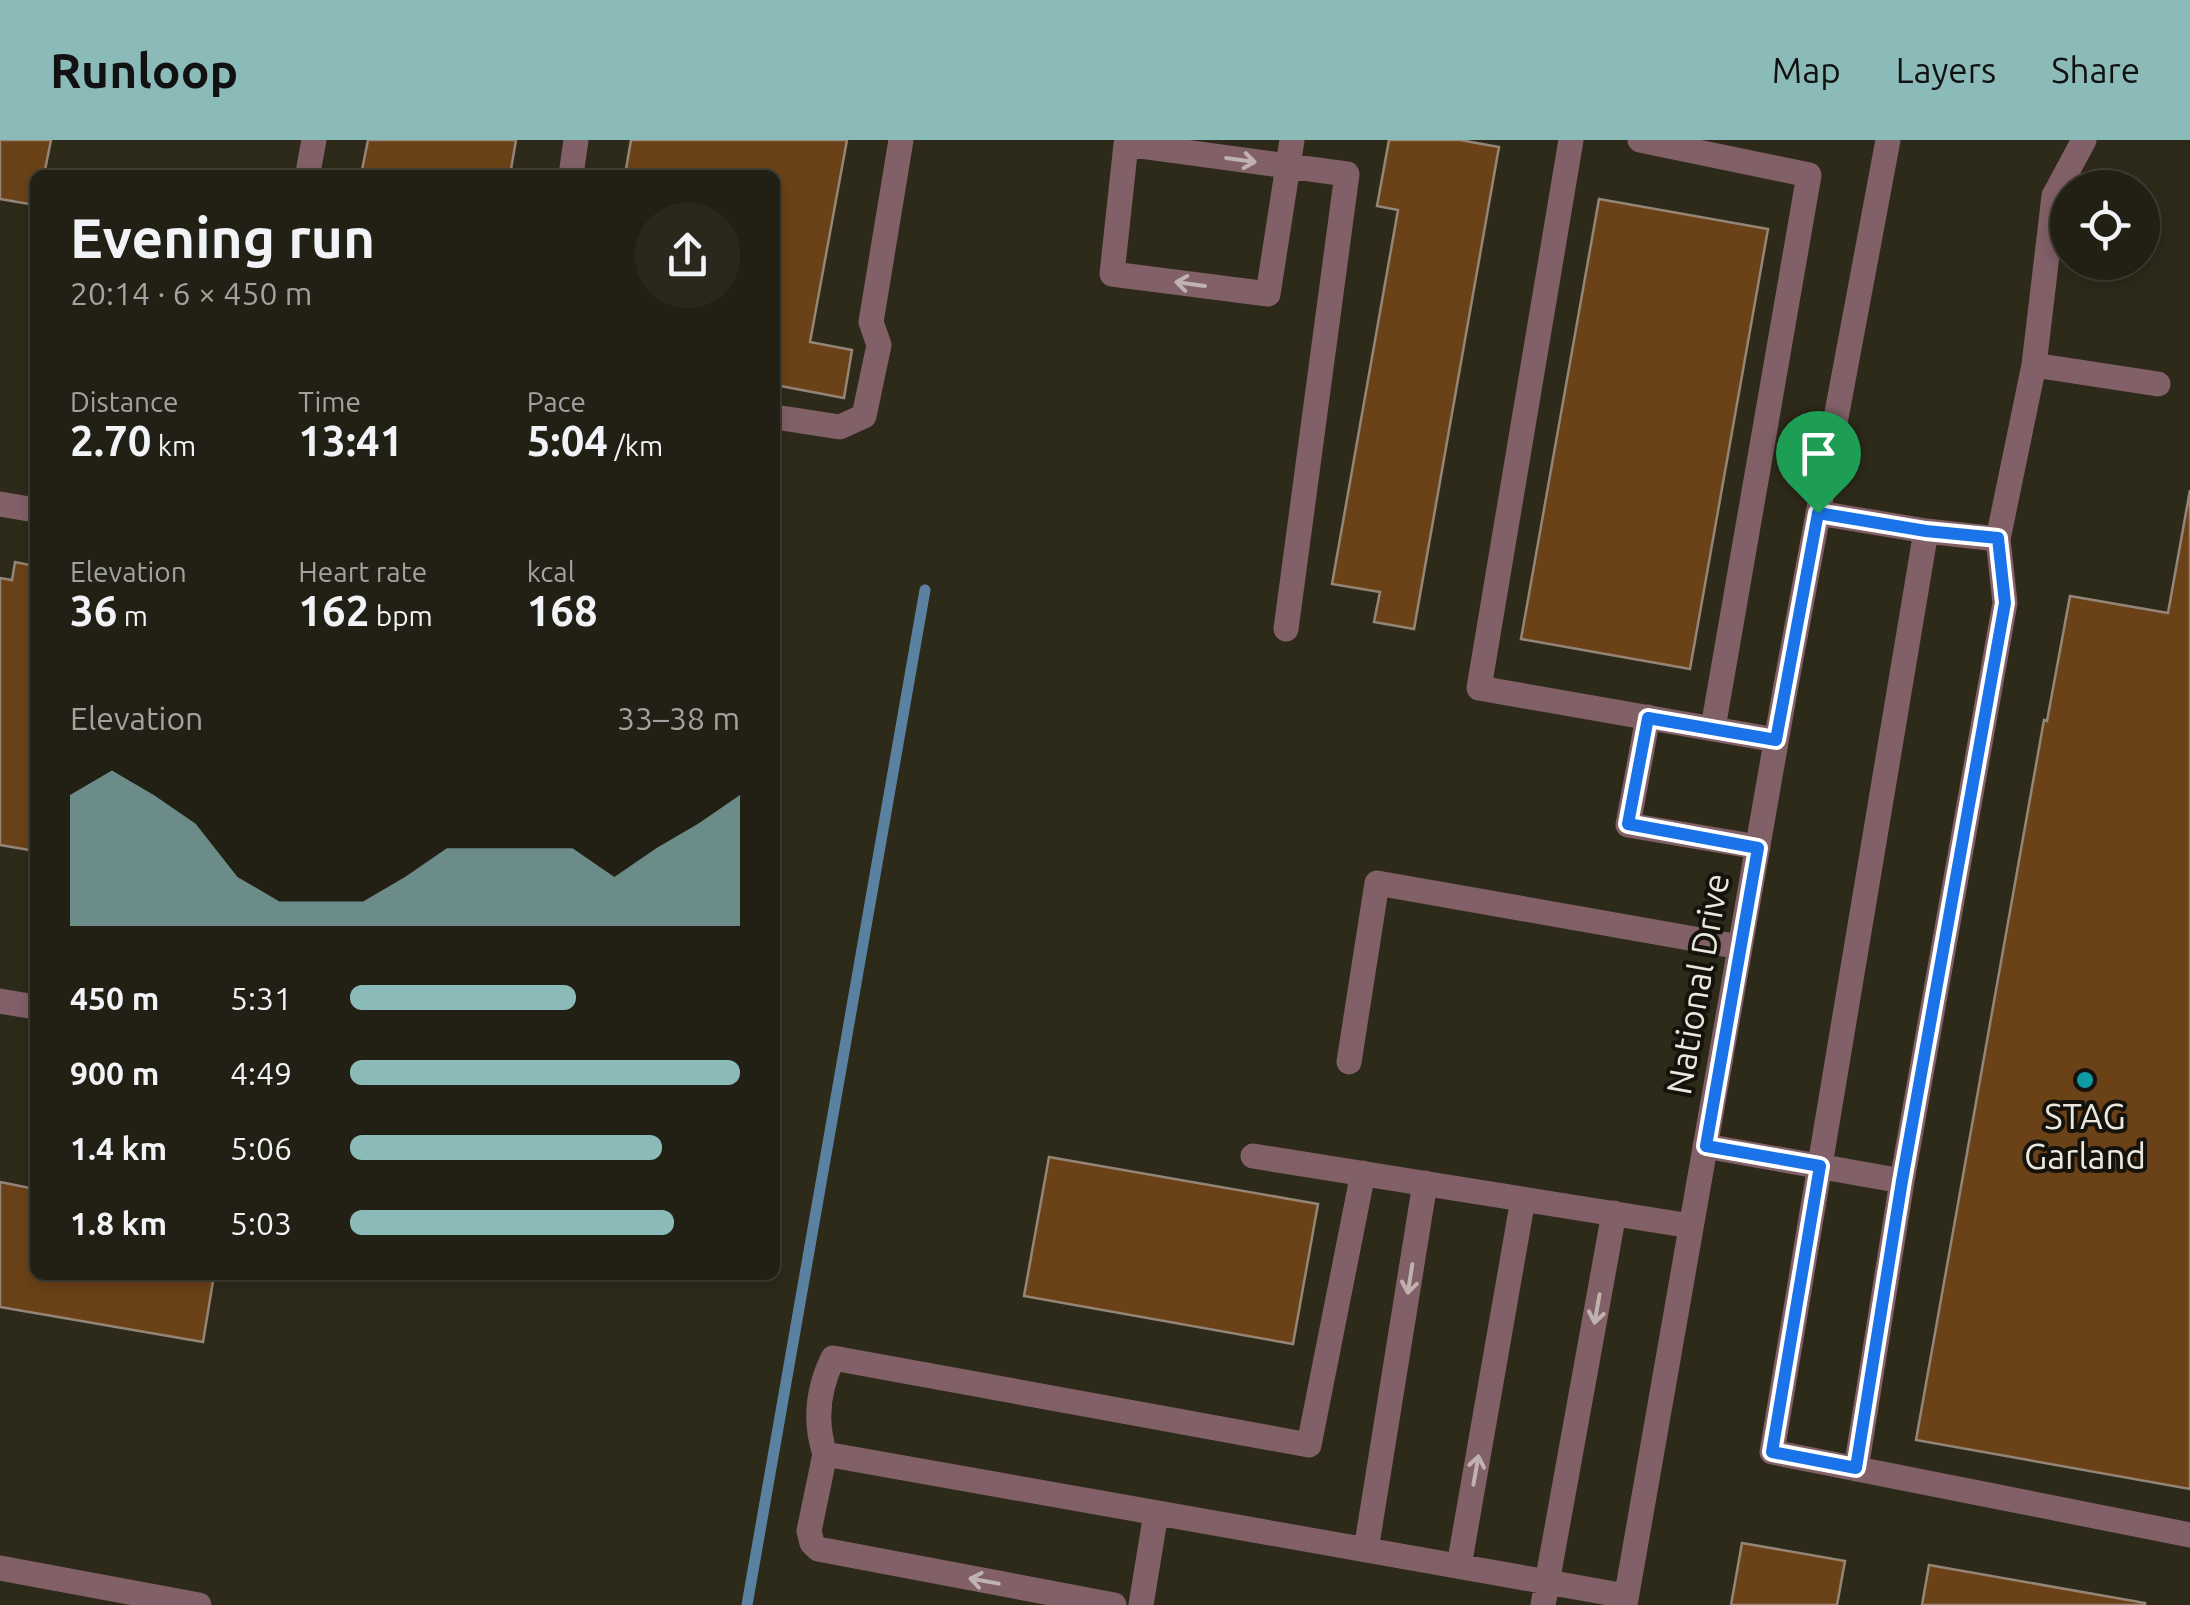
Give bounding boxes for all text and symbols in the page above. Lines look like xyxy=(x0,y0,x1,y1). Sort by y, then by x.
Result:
text: Runloop xyxy=(50,43,238,97)
text: Map xyxy=(1772,50,1841,90)
text: Layers xyxy=(1896,50,1996,90)
text: Share xyxy=(2051,50,2140,90)
one-way arrow xyxy=(1225,152,1257,170)
map controls xyxy=(2050,170,2160,280)
button: locate xyxy=(2050,170,2160,280)
button: share xyxy=(635,203,740,308)
text: Evening run xyxy=(70,207,375,268)
one-way arrow xyxy=(1174,274,1207,293)
text: 20:14 · 6 × 450 m xyxy=(70,275,312,311)
text: Distance xyxy=(70,386,178,417)
text: Time xyxy=(298,386,361,417)
text: Pace xyxy=(527,386,586,417)
pin xyxy=(1776,411,1861,514)
text: 2.70 xyxy=(70,417,151,464)
text: 13:41 xyxy=(298,417,403,464)
text: 5:04 xyxy=(527,417,608,464)
icon: arrive xyxy=(1791,426,1846,481)
text: km xyxy=(151,430,196,461)
text: /km xyxy=(608,430,663,461)
text: Elevation xyxy=(70,556,187,587)
text: Heart rate xyxy=(298,556,427,587)
text: kcal xyxy=(527,556,575,587)
text: 36 xyxy=(70,587,117,634)
text: 162 xyxy=(298,587,369,634)
text: 168 xyxy=(527,587,598,634)
text: m xyxy=(117,600,148,631)
text: bpm xyxy=(369,600,433,631)
text: Elevation xyxy=(70,700,203,736)
text: 33–38 m xyxy=(617,700,740,736)
street label: National Drive xyxy=(1658,870,1736,1097)
text: 450 m xyxy=(70,980,159,1016)
text: 5:31 xyxy=(230,980,292,1016)
text: 900 m xyxy=(70,1055,159,1091)
text: 4:49 xyxy=(230,1055,292,1091)
marker: STAG Garland xyxy=(2074,1069,2096,1091)
place label: STAG Garland xyxy=(2024,1096,2146,1176)
text: 1.4 km xyxy=(70,1130,167,1166)
text: 5:06 xyxy=(230,1130,292,1166)
text: 1.8 km xyxy=(70,1205,167,1241)
text: 5:03 xyxy=(230,1205,292,1241)
one-way arrow xyxy=(1400,1263,1418,1295)
one-way arrow xyxy=(1587,1293,1606,1325)
one-way arrow xyxy=(1467,1454,1486,1487)
one-way arrow xyxy=(968,1571,1000,1590)

